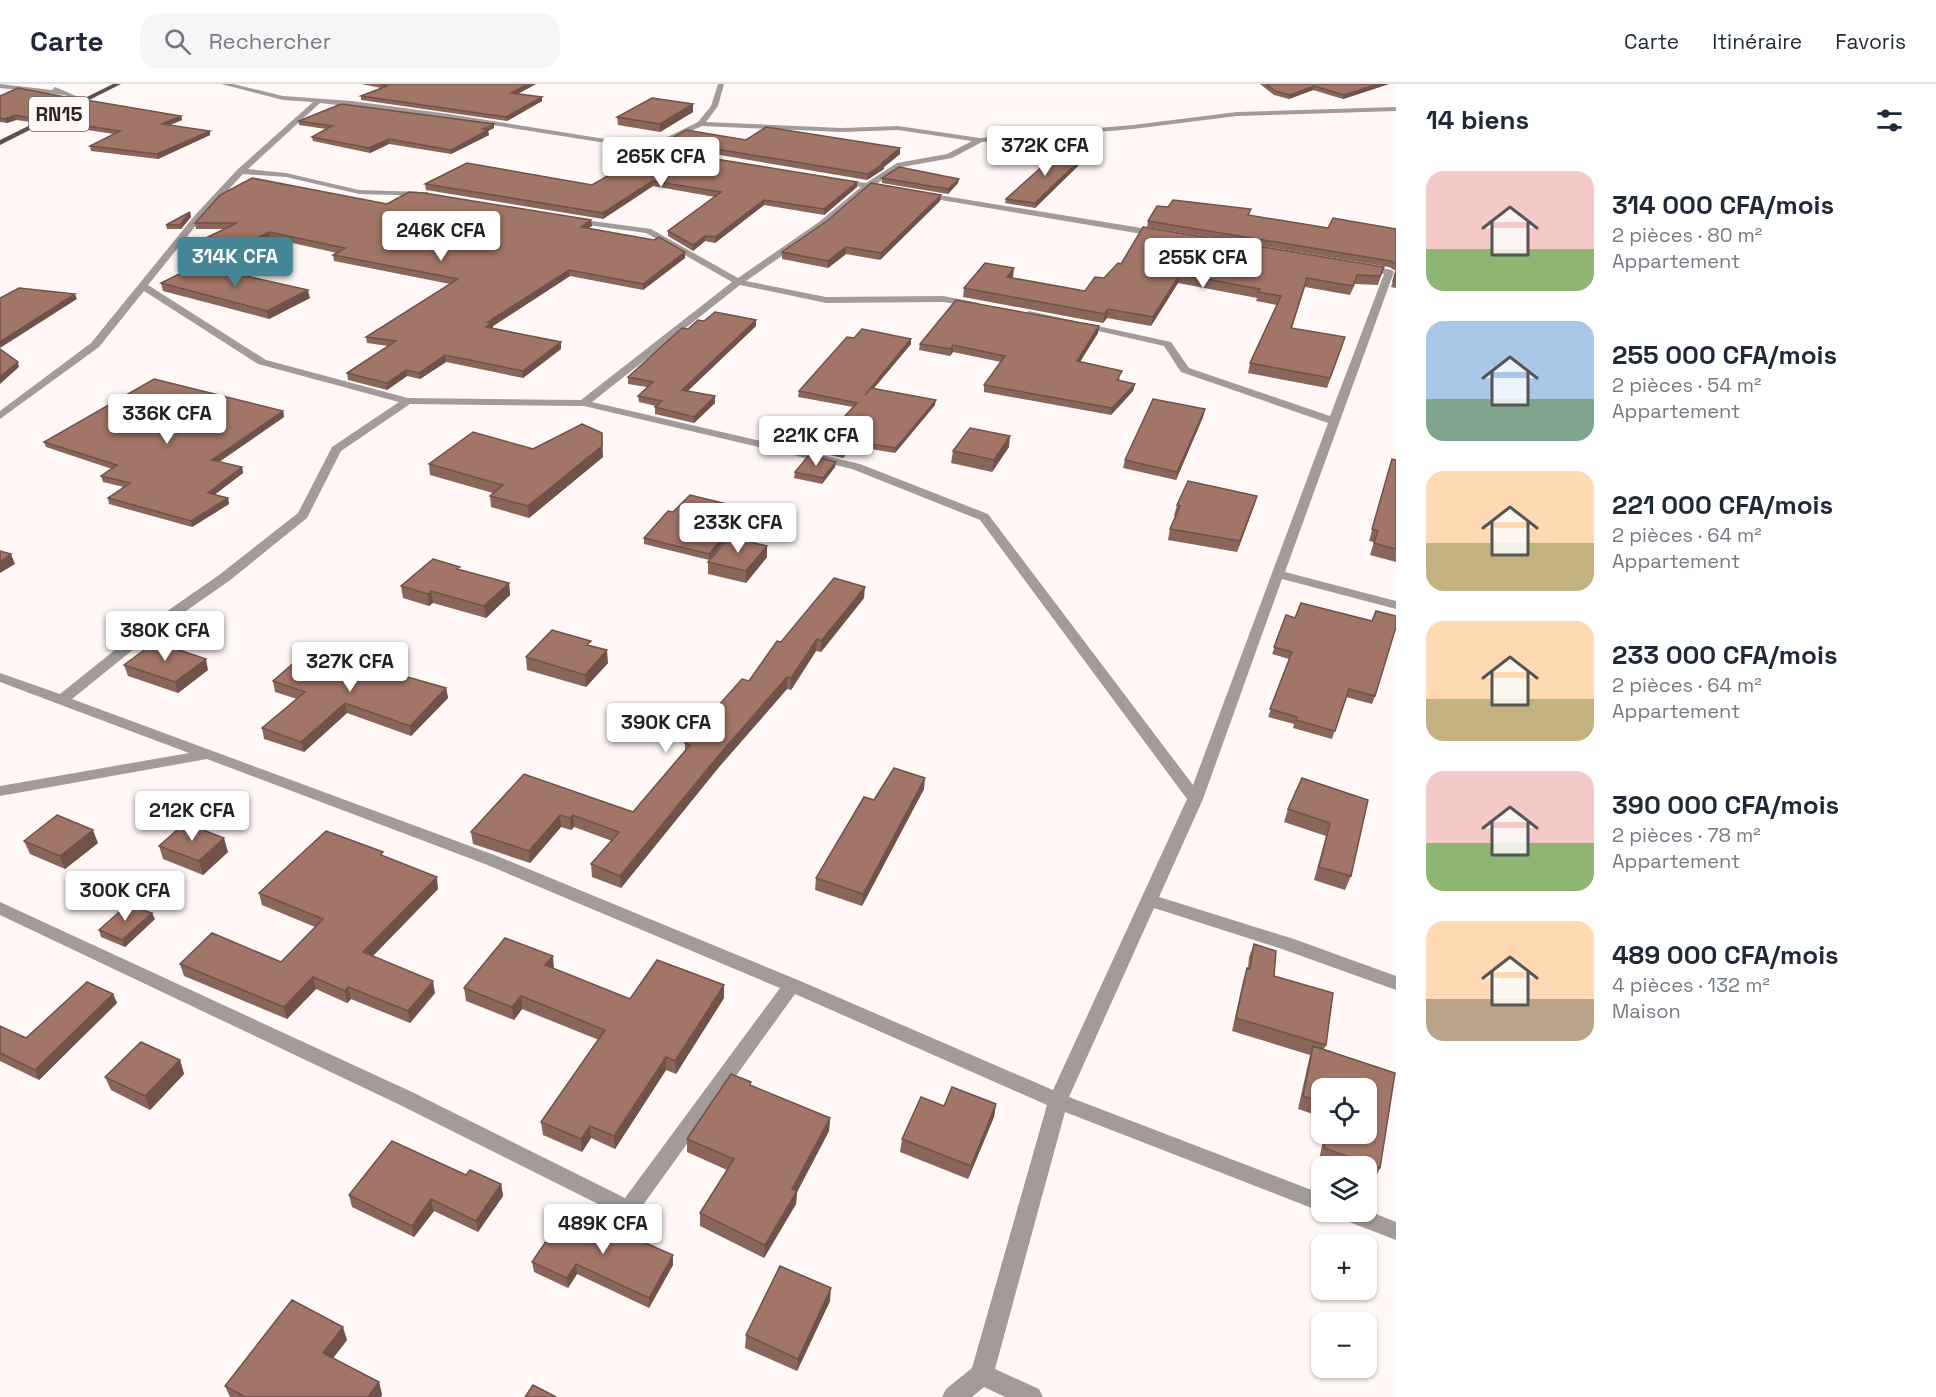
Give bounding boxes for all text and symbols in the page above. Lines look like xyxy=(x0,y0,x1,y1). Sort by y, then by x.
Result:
search box xyxy=(140,14,560,68)
text: Carte xyxy=(30,23,104,59)
icon: search xyxy=(161,25,194,58)
text: Rechercher xyxy=(209,27,331,55)
text: Carte xyxy=(1624,28,1679,55)
text: Itinéraire xyxy=(1712,28,1802,55)
text: Favoris xyxy=(1835,28,1906,55)
road number: RN15 xyxy=(29,97,89,131)
text: 14 biens xyxy=(1426,103,1529,137)
icon: filters xyxy=(1873,104,1906,137)
pin: 372K CFA xyxy=(983,126,1107,177)
text: 372K CFA xyxy=(1001,132,1089,158)
pin: 265K CFA xyxy=(599,137,723,188)
text: 265K CFA xyxy=(616,143,706,169)
text: 314 000 CFA/mois xyxy=(1612,188,1834,222)
icon: home xyxy=(1474,195,1546,267)
pin: 246K CFA xyxy=(379,211,503,262)
text: 246K CFA xyxy=(396,217,486,243)
text: 2 pièces · 80 m² xyxy=(1612,222,1762,248)
pin: 314K CFA xyxy=(173,237,297,288)
pin: 255K CFA xyxy=(1141,238,1265,289)
text: 314K CFA xyxy=(192,243,278,269)
text: 255K CFA xyxy=(1159,244,1247,270)
text: Appartement xyxy=(1612,248,1740,274)
text: 255 000 CFA/mois xyxy=(1612,338,1837,372)
icon: home xyxy=(1474,345,1546,417)
text: 2 pièces · 54 m² xyxy=(1612,372,1761,398)
pin: 336K CFA xyxy=(105,394,229,445)
text: Appartement xyxy=(1612,398,1740,424)
text: 336K CFA xyxy=(122,400,212,426)
pin: 221K CFA xyxy=(754,416,878,467)
text: 221K CFA xyxy=(773,422,859,448)
text: 221 000 CFA/mois xyxy=(1612,488,1833,522)
icon: home xyxy=(1474,495,1546,567)
pin: 233K CFA xyxy=(676,503,800,554)
text: 233K CFA xyxy=(693,509,783,535)
text: 2 pièces · 64 m² xyxy=(1612,522,1762,548)
text: Appartement xyxy=(1612,548,1740,574)
pin: 380K CFA xyxy=(103,611,227,662)
text: 380K CFA xyxy=(120,617,210,643)
text: 233 000 CFA/mois xyxy=(1612,638,1838,672)
pin: 327K CFA xyxy=(288,642,412,693)
icon: home xyxy=(1474,645,1546,717)
text: 327K CFA xyxy=(306,648,394,674)
text: 2 pièces · 64 m² xyxy=(1612,672,1762,698)
text: Appartement xyxy=(1612,698,1740,724)
pin: 390K CFA xyxy=(604,703,728,754)
text: 390K CFA xyxy=(621,709,711,735)
text: 390 000 CFA/mois xyxy=(1612,788,1839,822)
pin: 212K CFA xyxy=(130,791,254,842)
icon: home xyxy=(1474,795,1546,867)
text: 212K CFA xyxy=(149,797,235,823)
text: 2 pièces · 78 m² xyxy=(1612,822,1761,848)
text: Appartement xyxy=(1612,848,1740,874)
pin: 300K CFA xyxy=(63,871,187,922)
text: 300K CFA xyxy=(79,877,171,903)
text: 489 000 CFA/mois xyxy=(1612,938,1839,972)
icon: home xyxy=(1474,945,1546,1017)
text: 4 pièces · 132 m² xyxy=(1612,972,1770,998)
text: Maison xyxy=(1612,998,1681,1024)
map controls xyxy=(1311,1078,1377,1378)
button: locate xyxy=(1311,1078,1377,1144)
button: layers xyxy=(1311,1156,1377,1222)
pin: 489K CFA xyxy=(541,1204,665,1255)
text: 489K CFA xyxy=(558,1210,648,1236)
button: + xyxy=(1311,1234,1377,1300)
button: − xyxy=(1311,1312,1377,1378)

